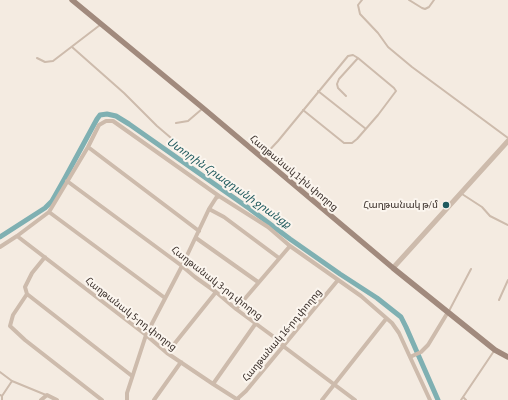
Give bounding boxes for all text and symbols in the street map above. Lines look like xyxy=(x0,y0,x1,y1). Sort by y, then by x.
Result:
street label: Հաղթանակ 1-ին փողոց xyxy=(247,133,341,213)
water label: Ստորին Հրազդանի ջրանցք xyxy=(164,135,294,231)
place label: Հաղթանակ թ/մ xyxy=(363,199,438,211)
marker: Հաղթանակ թ/մ xyxy=(441,200,451,210)
street label: Հաղթանակ 3-րդ փողոց xyxy=(169,244,265,322)
street label: Հաղթանակ 5-րդ փողոց xyxy=(83,275,179,353)
street label: Հաղթանակ 16-րդ փողոց xyxy=(240,286,324,384)

